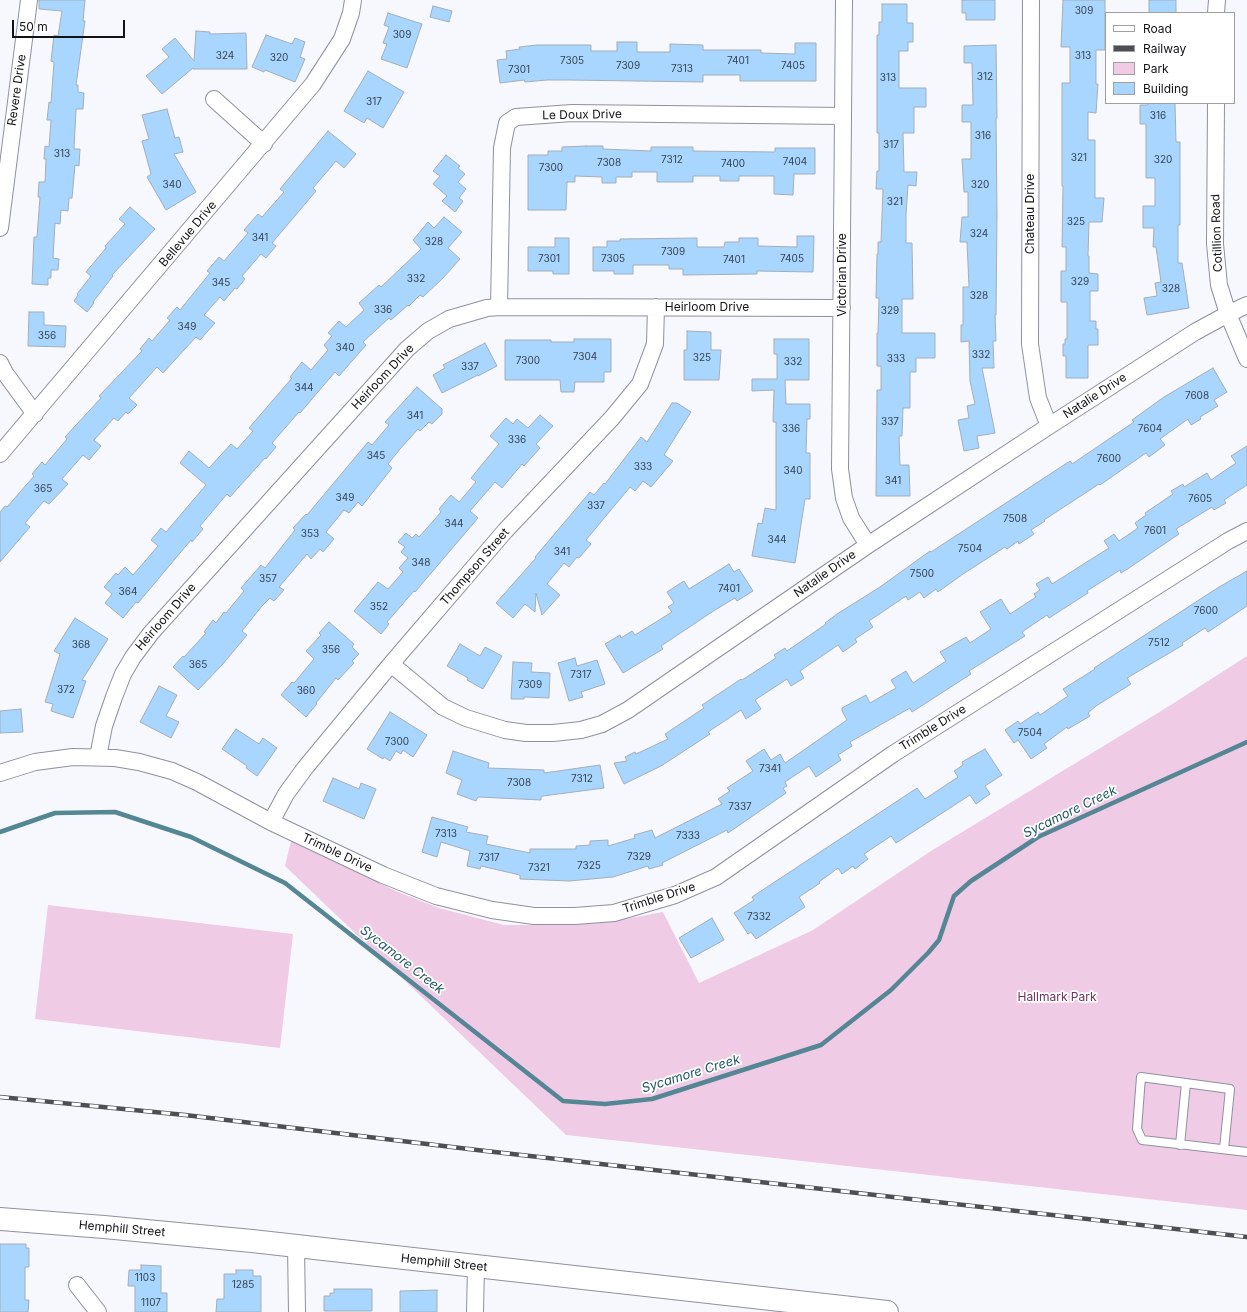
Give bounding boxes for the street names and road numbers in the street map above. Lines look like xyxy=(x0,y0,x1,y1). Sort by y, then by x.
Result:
street label: Revere Drive xyxy=(5,53,29,127)
street label: Le Doux Drive xyxy=(542,107,622,123)
street label: Chateau Drive xyxy=(1023,174,1037,254)
street label: Cotillion Road xyxy=(1208,194,1226,272)
street label: Bellevue Drive xyxy=(156,198,220,270)
street label: Victorian Drive xyxy=(835,233,849,317)
street label: Heirloom Drive xyxy=(665,300,749,314)
street label: Heirloom Drive xyxy=(349,341,417,413)
street label: Natalie Drive xyxy=(1061,370,1129,422)
street label: Thompson Street xyxy=(438,525,512,609)
street label: Natalie Drive xyxy=(791,547,859,601)
street label: Heirloom Drive xyxy=(133,580,199,654)
street label: Trimble Drive xyxy=(897,702,969,754)
street label: Trimble Drive xyxy=(300,831,374,875)
street label: Trimble Drive xyxy=(621,879,697,917)
street label: Hemphill Street xyxy=(78,1218,166,1240)
street label: Hemphill Street xyxy=(400,1251,488,1275)

